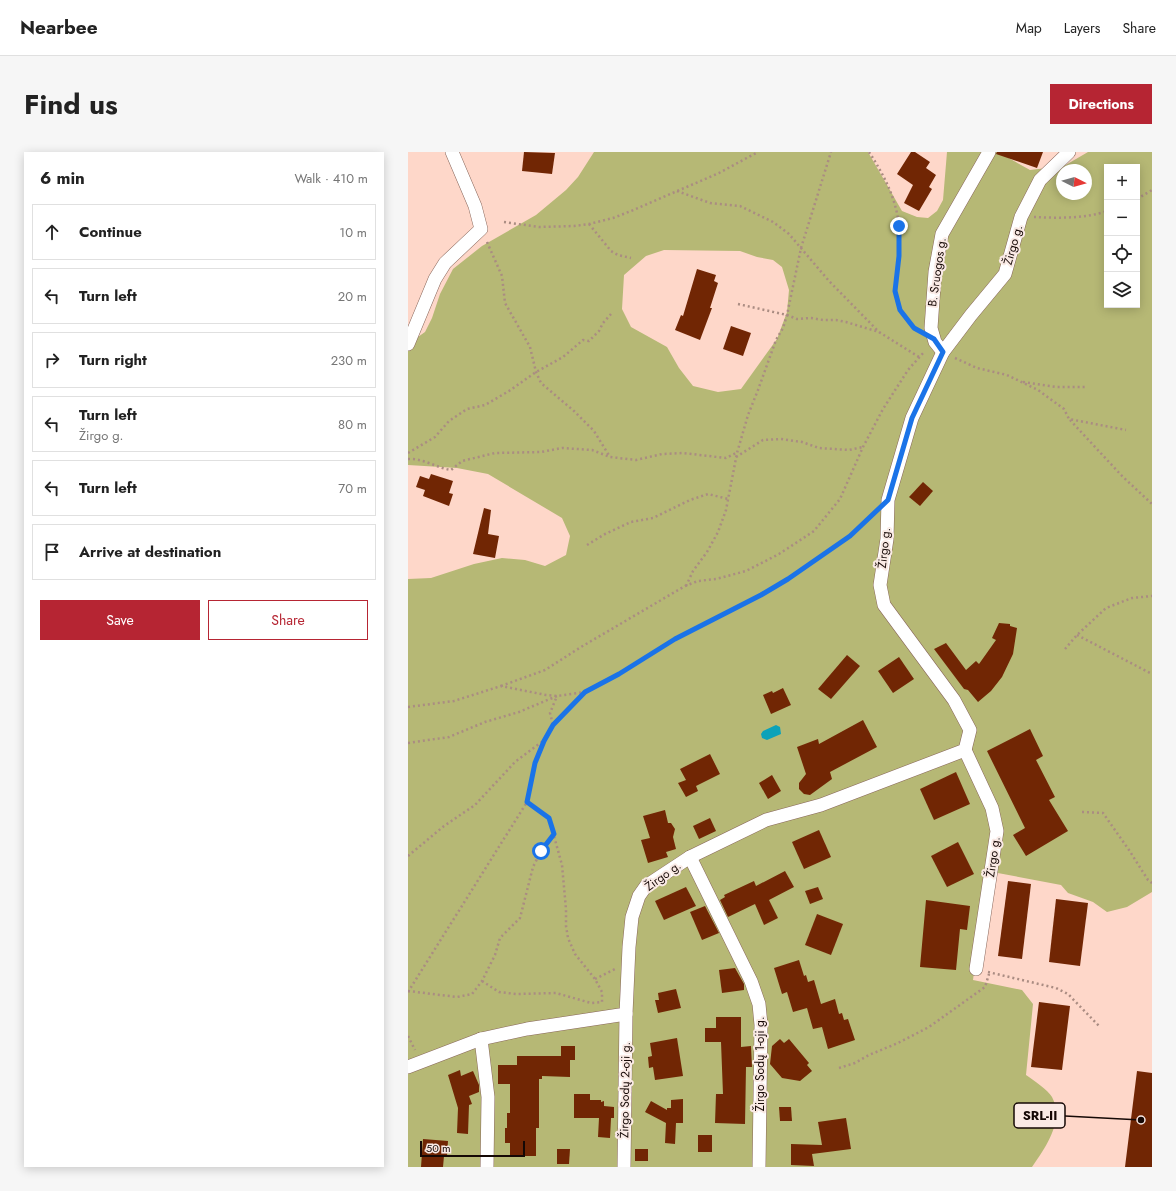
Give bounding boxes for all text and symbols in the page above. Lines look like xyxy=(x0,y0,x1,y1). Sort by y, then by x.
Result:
text: Nearbee xyxy=(20,14,98,41)
text: Map xyxy=(1016,18,1042,38)
text: Layers xyxy=(1064,18,1100,38)
text: Share xyxy=(1122,18,1156,38)
text: Find us xyxy=(24,84,118,125)
button: Directions xyxy=(1050,84,1152,124)
north arrow xyxy=(1056,164,1092,200)
map controls xyxy=(1104,164,1140,308)
button: + xyxy=(1104,164,1140,200)
text: 6 min xyxy=(40,166,85,190)
text: Walk · 410 m xyxy=(294,169,368,188)
button: − xyxy=(1104,200,1140,236)
route end xyxy=(890,217,908,235)
icon: ahead xyxy=(41,221,63,243)
text: Continue xyxy=(79,221,142,243)
text: 10 m xyxy=(339,223,367,242)
street label: Žirgo g. xyxy=(999,223,1027,267)
street label: B. Sruogos g. xyxy=(923,236,951,308)
button: locate xyxy=(1104,236,1140,272)
button: layers xyxy=(1104,272,1140,308)
icon: left xyxy=(41,285,63,307)
text: Turn left xyxy=(79,285,137,307)
text: 20 m xyxy=(338,287,367,306)
icon: right xyxy=(41,349,63,371)
text: Turn right xyxy=(79,349,147,371)
text: 230 m xyxy=(331,351,367,370)
text: Turn left xyxy=(79,404,137,426)
icon: left xyxy=(41,413,63,435)
text: 80 m xyxy=(338,415,367,434)
text: Žirgo g. xyxy=(79,426,123,445)
icon: left xyxy=(41,477,63,499)
text: Turn left xyxy=(79,477,137,499)
text: 70 m xyxy=(338,479,367,498)
street label: Žirgo g. xyxy=(873,527,895,569)
icon: arrive xyxy=(41,541,63,563)
text: Arrive at destination xyxy=(79,541,221,563)
button: Save xyxy=(40,600,200,640)
button: Share xyxy=(208,600,368,640)
street label: Žirgo g. xyxy=(981,835,1005,879)
route start xyxy=(532,842,550,860)
street label: Žirgo g. xyxy=(641,857,685,895)
street label: Žirgo Sodų 1-oji g. xyxy=(751,1016,769,1112)
street label: Žirgo Sodų 2-oji g. xyxy=(615,1042,635,1138)
callout: SRL-II xyxy=(1014,1103,1065,1128)
text: SRL-II xyxy=(1023,1106,1057,1125)
scale bar xyxy=(420,1139,525,1158)
text: 50 m xyxy=(426,1140,451,1156)

